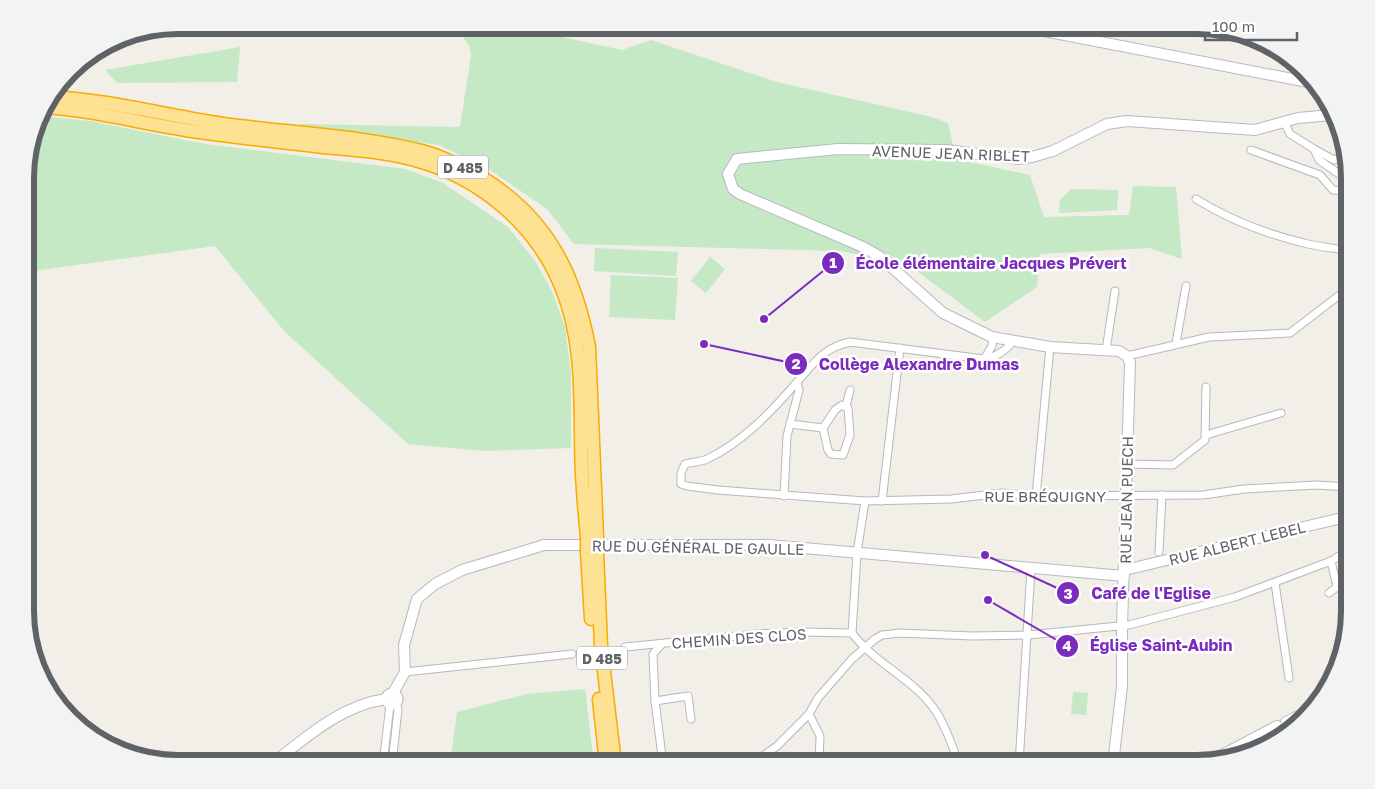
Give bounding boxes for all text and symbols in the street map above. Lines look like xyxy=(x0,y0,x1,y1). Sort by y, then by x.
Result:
scale bar xyxy=(1205,10,1298,42)
text: 100 m xyxy=(1212,17,1255,35)
street label: AVENUE JEAN RIBLET xyxy=(872,141,1030,165)
road number: D 485 xyxy=(438,156,488,178)
callout: École élémentaire Jacques Prévert xyxy=(821,247,1137,278)
text: 1 xyxy=(829,253,837,271)
text: École élémentaire Jacques Prévert xyxy=(855,253,1127,273)
callout: Collège Alexandre Dumas xyxy=(784,348,1029,379)
text: 2 xyxy=(791,354,801,372)
text: Collège Alexandre Dumas xyxy=(819,354,1019,374)
street label: RUE JEAN PUECH xyxy=(1116,436,1136,564)
street label: RUE BRÉQUIGNY xyxy=(984,487,1106,505)
street label: RUE ALBERT LEBEL xyxy=(1167,517,1308,569)
street label: RUE DU GÉNÉRAL DE GAULLE xyxy=(592,536,804,558)
callout: Café de l'Eglise xyxy=(1056,578,1221,609)
text: Café de l'Eglise xyxy=(1091,583,1211,603)
text: 3 xyxy=(1063,584,1073,602)
street label: CHEMIN DES CLOS xyxy=(671,624,807,652)
callout: Église Saint-Aubin xyxy=(1055,630,1242,661)
text: Église Saint-Aubin xyxy=(1090,635,1232,655)
text: 4 xyxy=(1062,636,1072,654)
road number: D 485 xyxy=(577,646,627,670)

